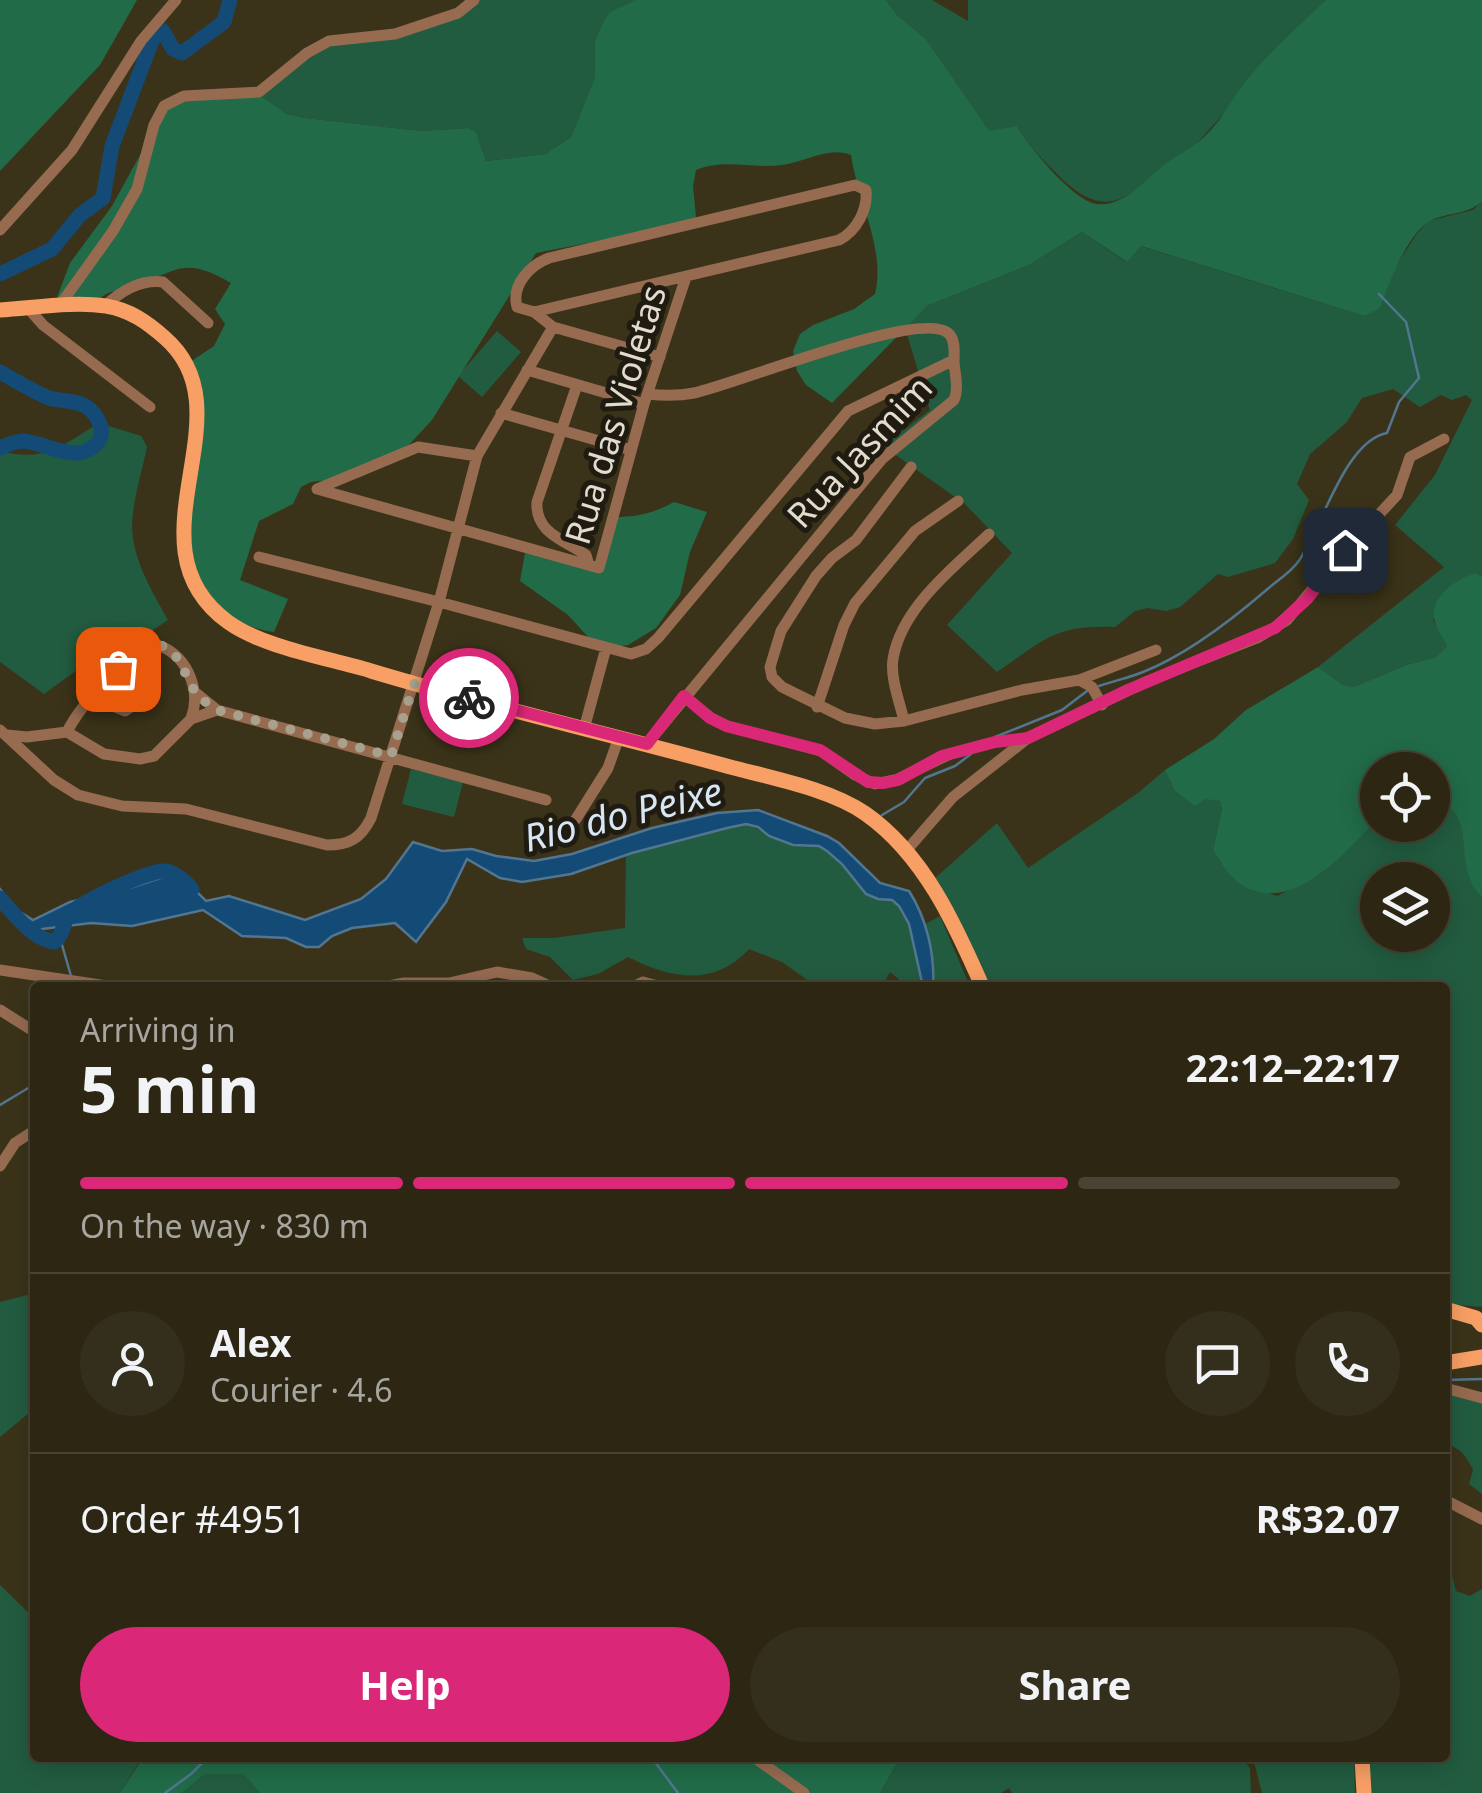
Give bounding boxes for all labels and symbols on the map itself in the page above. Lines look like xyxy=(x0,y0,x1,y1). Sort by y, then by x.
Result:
street label: Rua das Violetas xyxy=(553,279,676,550)
street label: Rua Jasmim xyxy=(776,365,942,537)
pin xyxy=(1303,508,1388,593)
pin xyxy=(76,627,161,712)
courier xyxy=(419,648,519,748)
water label: Rio do Peixe xyxy=(518,763,727,863)

